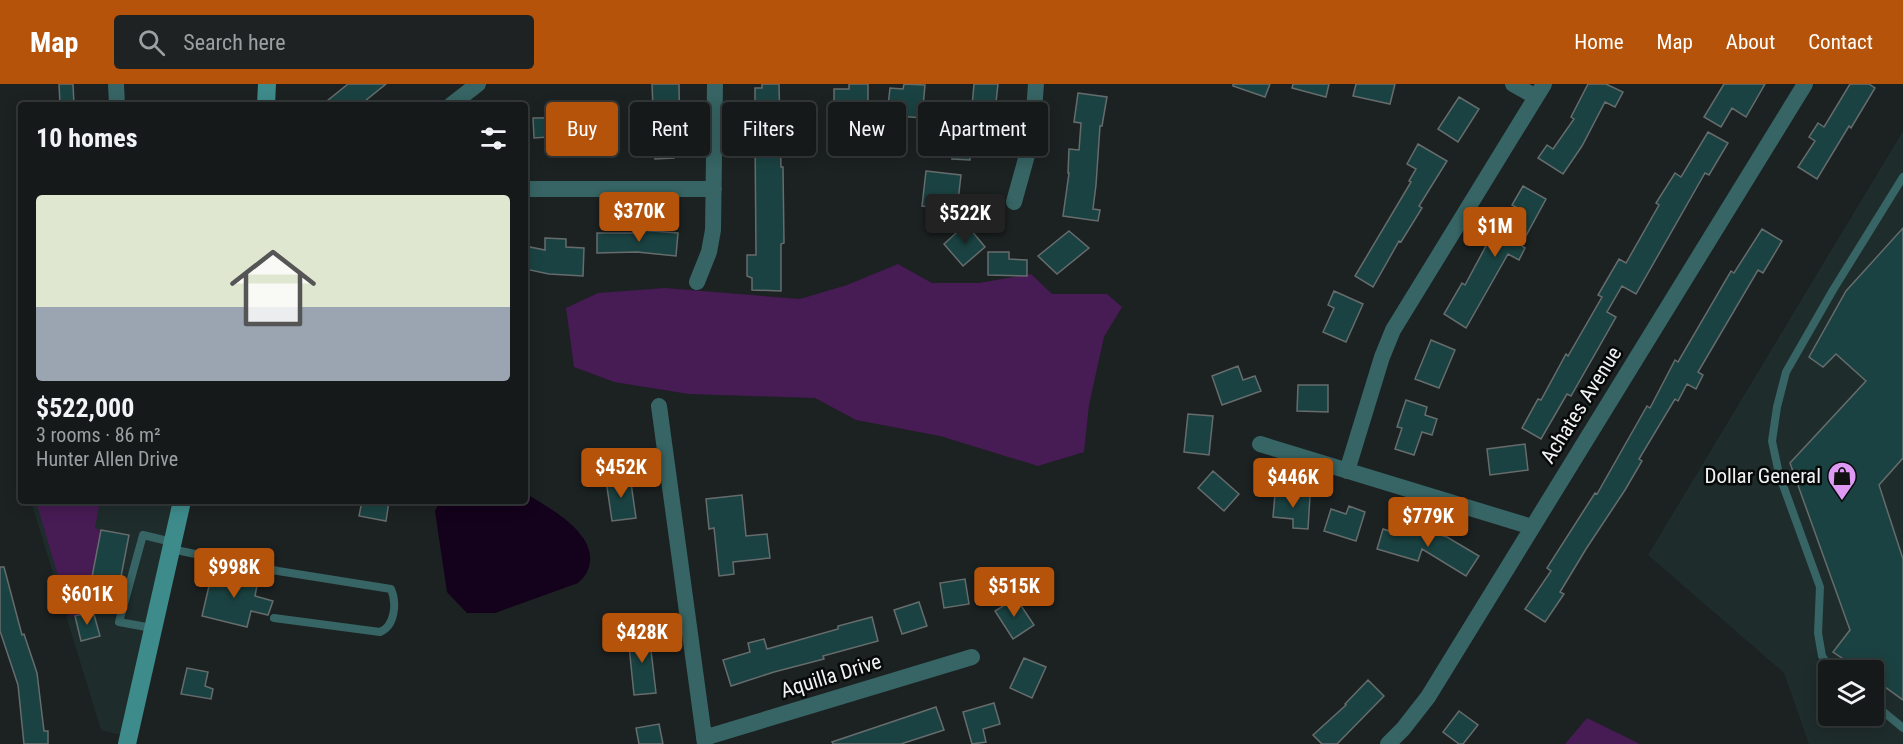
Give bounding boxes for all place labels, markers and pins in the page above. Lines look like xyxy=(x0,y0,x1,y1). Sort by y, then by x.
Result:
pin: $370K xyxy=(597,192,681,243)
pin: $522K xyxy=(923,194,1007,245)
pin: $1M xyxy=(1466,207,1524,258)
pin: $452K xyxy=(579,448,663,499)
pin: $446K xyxy=(1251,458,1335,509)
shop icon: Dollar General xyxy=(1826,460,1858,502)
place label: Dollar General xyxy=(1704,464,1821,488)
pin: $779K xyxy=(1386,497,1470,548)
pin: $998K xyxy=(192,548,276,599)
pin: $515K xyxy=(972,567,1056,618)
pin: $601K xyxy=(45,575,129,626)
pin: $428K xyxy=(600,613,684,664)

